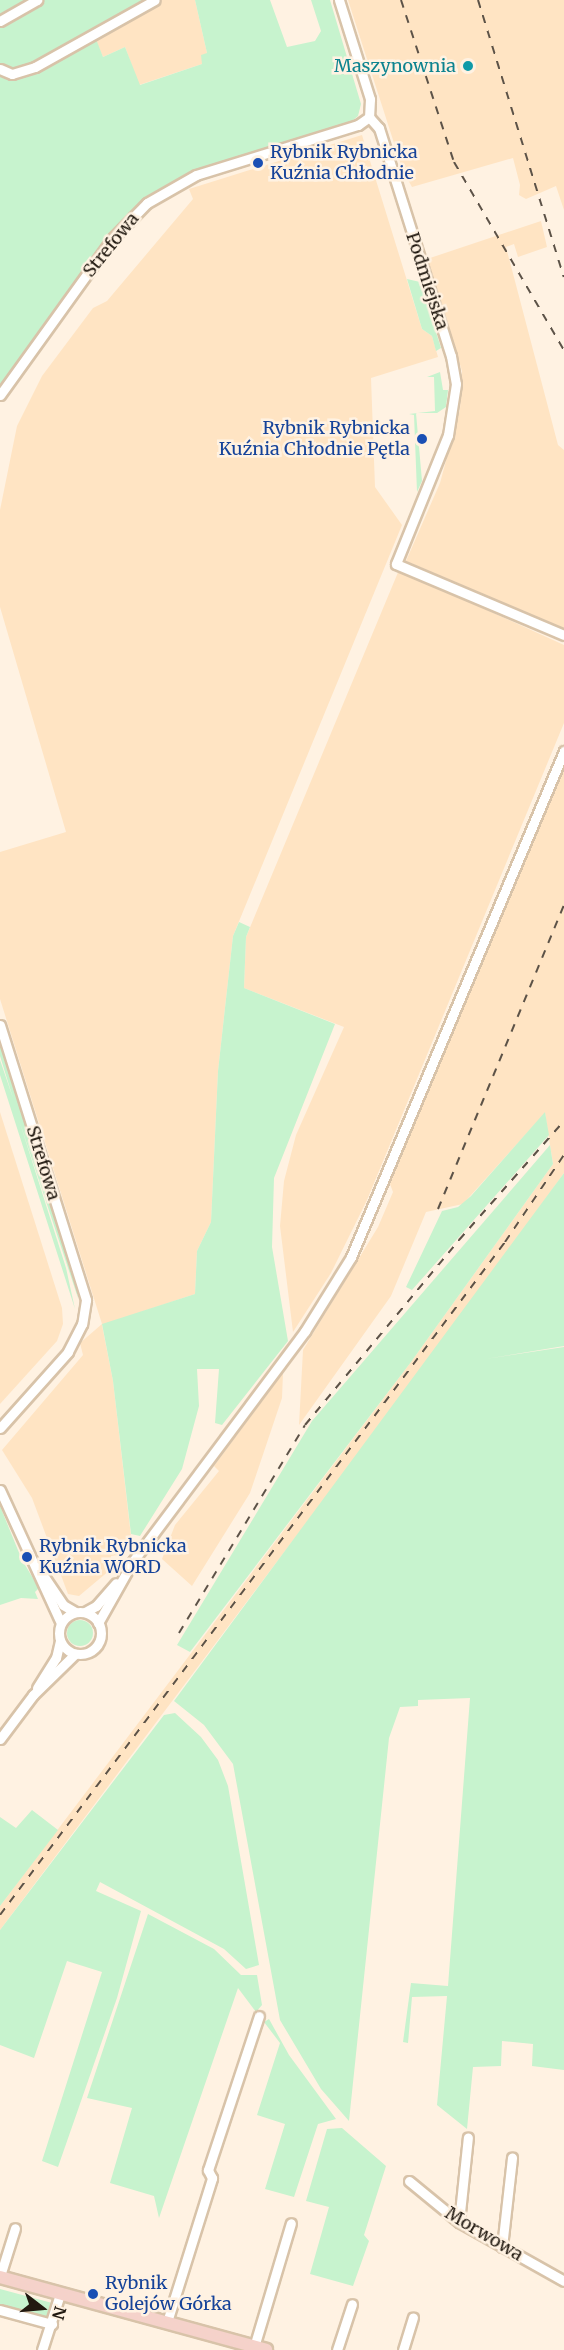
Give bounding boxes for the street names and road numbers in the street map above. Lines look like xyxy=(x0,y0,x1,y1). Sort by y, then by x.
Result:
street label: Strefowa xyxy=(79,208,143,282)
street label: Podmiejska xyxy=(401,230,453,332)
street label: Strefowa xyxy=(21,1123,65,1203)
street label: Morwowa xyxy=(441,2202,527,2266)

